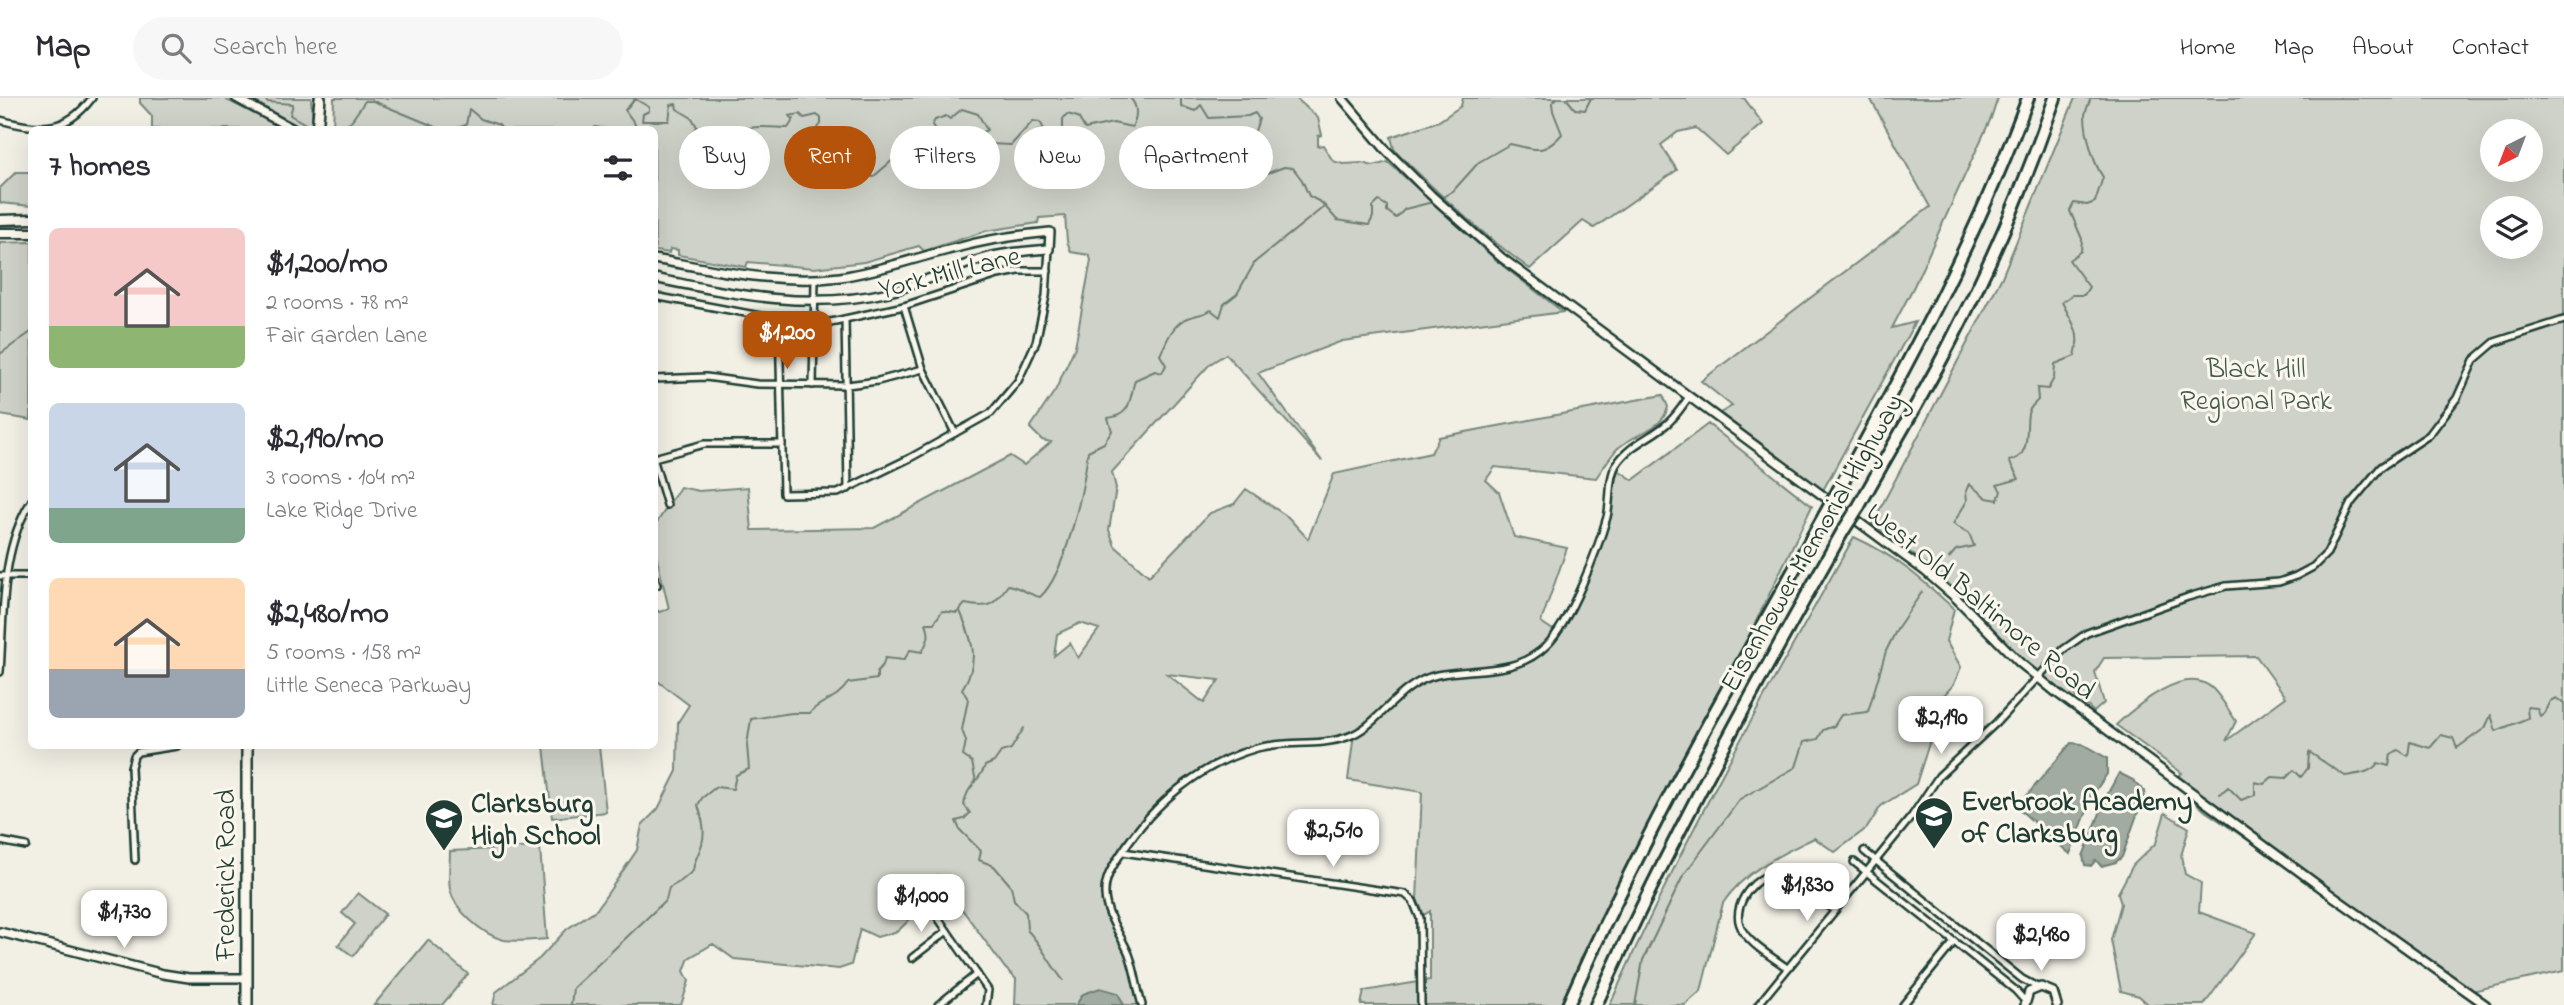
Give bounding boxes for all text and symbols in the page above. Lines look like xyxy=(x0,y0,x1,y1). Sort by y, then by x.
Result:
search box xyxy=(133,17,623,80)
text: Map xyxy=(35,24,91,72)
icon: search xyxy=(157,29,195,67)
text: Search here xyxy=(213,29,337,67)
text: Home xyxy=(2180,31,2236,66)
text: Map xyxy=(2274,31,2314,66)
text: About xyxy=(2352,31,2414,66)
text: Contact xyxy=(2452,31,2529,66)
north arrow xyxy=(2480,119,2543,182)
map controls xyxy=(2480,119,2543,259)
chip: Buy xyxy=(679,126,770,189)
chip: Rent xyxy=(784,126,876,189)
chip: Filters xyxy=(890,126,1000,189)
chip: New xyxy=(1014,126,1105,189)
chip: Apartment xyxy=(1119,126,1273,189)
text: 7 homes xyxy=(49,146,151,190)
icon: filters xyxy=(599,149,637,187)
button: layers xyxy=(2480,196,2543,259)
street label: York Mill Lane xyxy=(875,237,1025,312)
text: $1,200/mo xyxy=(266,243,388,287)
icon: home xyxy=(105,256,189,340)
text: 2 rooms · 78 m² xyxy=(266,287,409,320)
pin: $1,200 xyxy=(730,312,844,371)
text: $1,200 xyxy=(759,317,815,350)
text: Fair Garden Lane xyxy=(266,320,427,353)
park label: Black Hill Regional Park xyxy=(2180,350,2332,423)
street label: Eisenhower Memorial Highway xyxy=(1712,387,1916,701)
text: $2,190/mo xyxy=(266,418,384,462)
icon: home xyxy=(105,431,189,515)
text: 3 rooms · 104 m² xyxy=(266,462,415,495)
street label: West Old Baltimore Road xyxy=(1856,494,2104,712)
text: Lake Ridge Drive xyxy=(266,495,417,528)
text: $2,480/mo xyxy=(266,593,389,637)
icon: home xyxy=(105,606,189,690)
text: 5 rooms · 158 m² xyxy=(266,637,421,670)
text: Little Seneca Parkway xyxy=(266,670,471,703)
pin: $2,190 xyxy=(1884,696,1998,756)
text: $2,190 xyxy=(1914,702,1968,735)
place label: Everbrook Academy of Clarksburg xyxy=(1961,783,2192,857)
place label: Clarksburg High School xyxy=(471,785,601,859)
street label: Frederick Road xyxy=(207,789,248,962)
school or university icon: Everbrook Academy of Clarksburg xyxy=(1913,795,1955,850)
school or university icon: Clarksburg High School xyxy=(423,797,465,852)
pin: $2,510 xyxy=(1276,810,1390,869)
text: $2,510 xyxy=(1303,815,1363,848)
pin: $1,830 xyxy=(1750,864,1864,923)
text: $1,830 xyxy=(1780,869,1834,902)
pin: $1,000 xyxy=(864,874,978,934)
text: $1,000 xyxy=(894,880,949,913)
pin: $1,730 xyxy=(67,890,181,950)
text: $1,730 xyxy=(97,896,151,929)
pin: $2,480 xyxy=(1984,914,2098,973)
text: $2,480 xyxy=(2012,919,2070,952)

